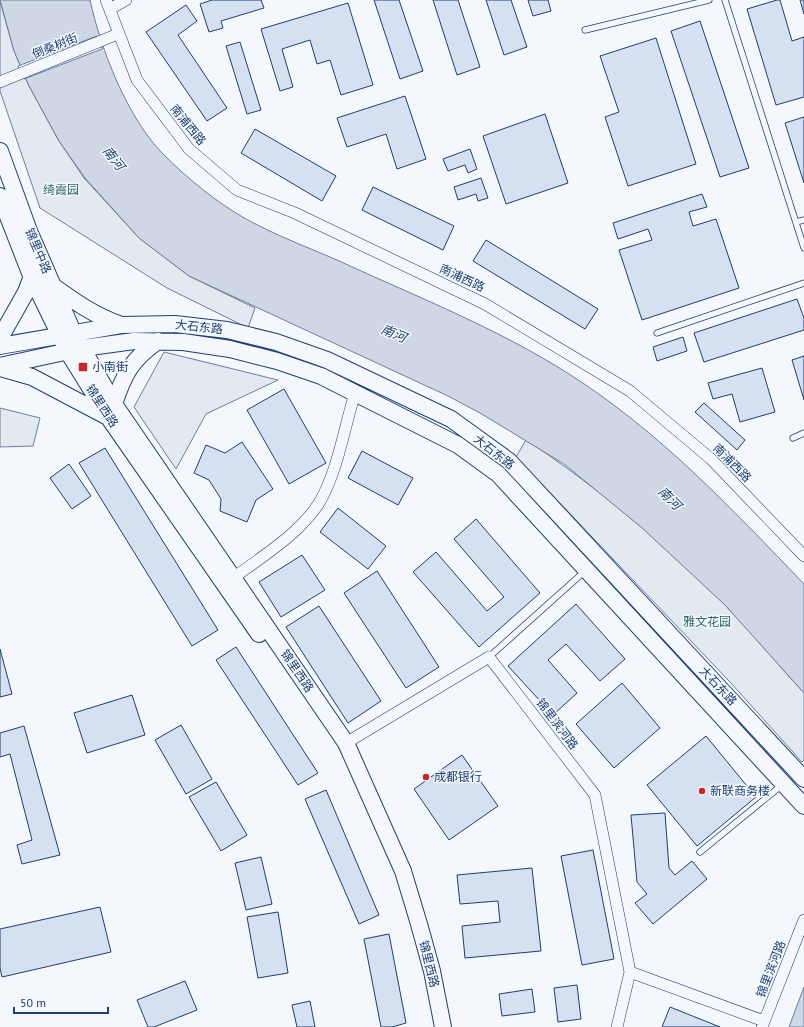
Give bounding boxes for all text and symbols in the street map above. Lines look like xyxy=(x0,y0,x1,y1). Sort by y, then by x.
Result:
street label: 倒桑树街 xyxy=(30,30,80,61)
street label: 南浦西路 xyxy=(167,101,209,148)
water label: 南河 xyxy=(99,143,130,176)
park label: 绮霞园 xyxy=(43,182,79,197)
street label: 锦里中路 xyxy=(22,226,55,276)
street label: 南浦西路 xyxy=(437,261,487,294)
street label: 大石东路 xyxy=(174,317,224,336)
water label: 南河 xyxy=(379,321,412,348)
place label: 小南街 xyxy=(92,359,128,374)
marker: 小南街 xyxy=(77,361,89,373)
street label: 锦里西路 xyxy=(83,382,122,430)
street label: 大石东路 xyxy=(471,431,518,472)
street label: 南浦西路 xyxy=(710,440,755,485)
water label: 南河 xyxy=(654,483,687,516)
park label: 雅文花园 xyxy=(683,614,731,629)
street label: 锦里西路 xyxy=(278,647,317,695)
street label: 大石东路 xyxy=(697,663,740,708)
street label: 锦里滨河路 xyxy=(533,695,581,752)
place label: 成都银行 xyxy=(434,769,482,784)
marker: 成都银行 xyxy=(421,772,431,782)
place label: 新联商务楼 xyxy=(710,783,770,798)
marker: 新联商务楼 xyxy=(697,786,707,796)
street label: 锦里滨河路 xyxy=(753,938,788,1000)
street label: 锦里西路 xyxy=(416,939,443,989)
scale bar xyxy=(14,989,108,1015)
text: 50 m xyxy=(20,995,46,1010)

